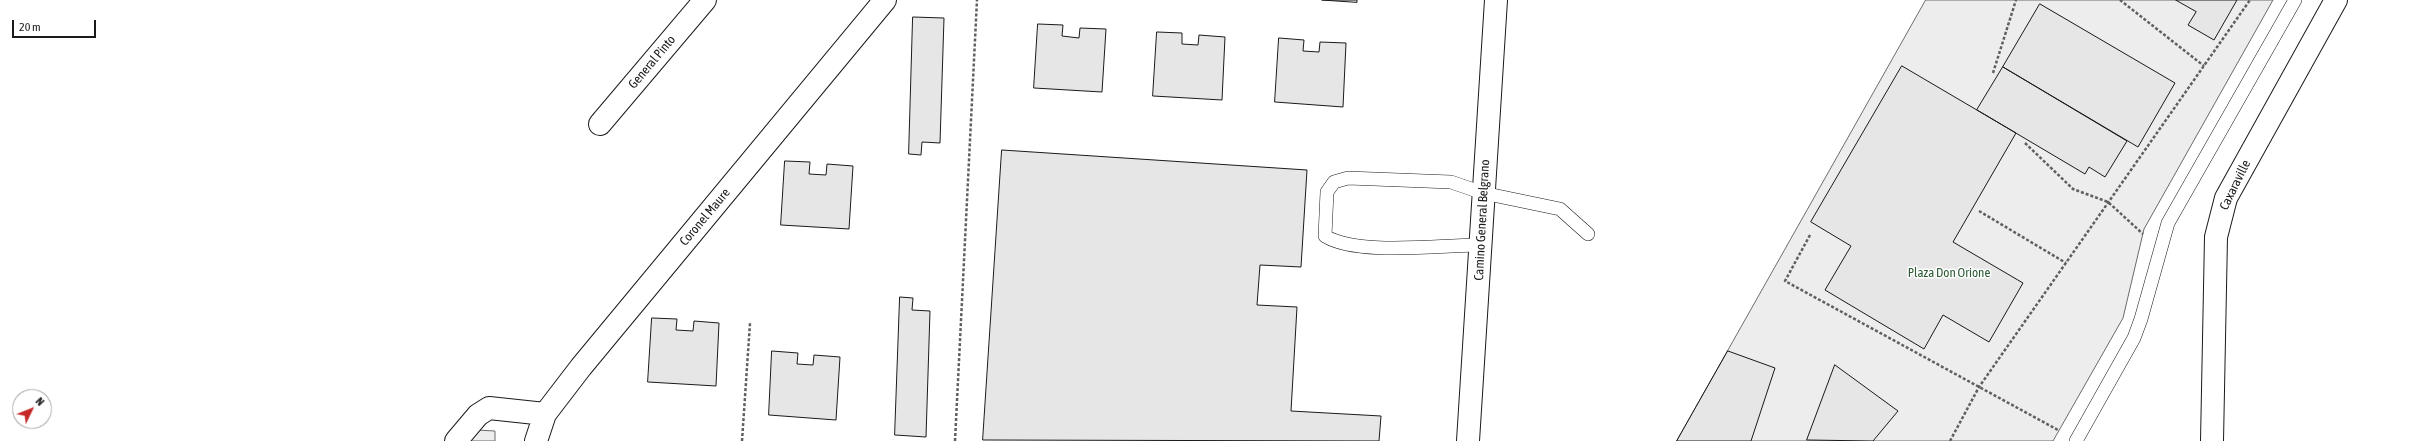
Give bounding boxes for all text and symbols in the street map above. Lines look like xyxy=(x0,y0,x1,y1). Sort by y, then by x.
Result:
scale bar xyxy=(14,12,98,38)
text: 20 m xyxy=(19,20,41,34)
street label: General Pinto xyxy=(625,32,679,92)
street label: Caxaraville xyxy=(2216,157,2254,213)
street label: Camino General Belgrano xyxy=(1471,159,1493,281)
street label: Coronel Maure xyxy=(676,185,734,249)
park label: Plaza Don Orione xyxy=(1908,265,1990,281)
north arrow xyxy=(12,389,52,429)
text: N xyxy=(33,395,47,408)

